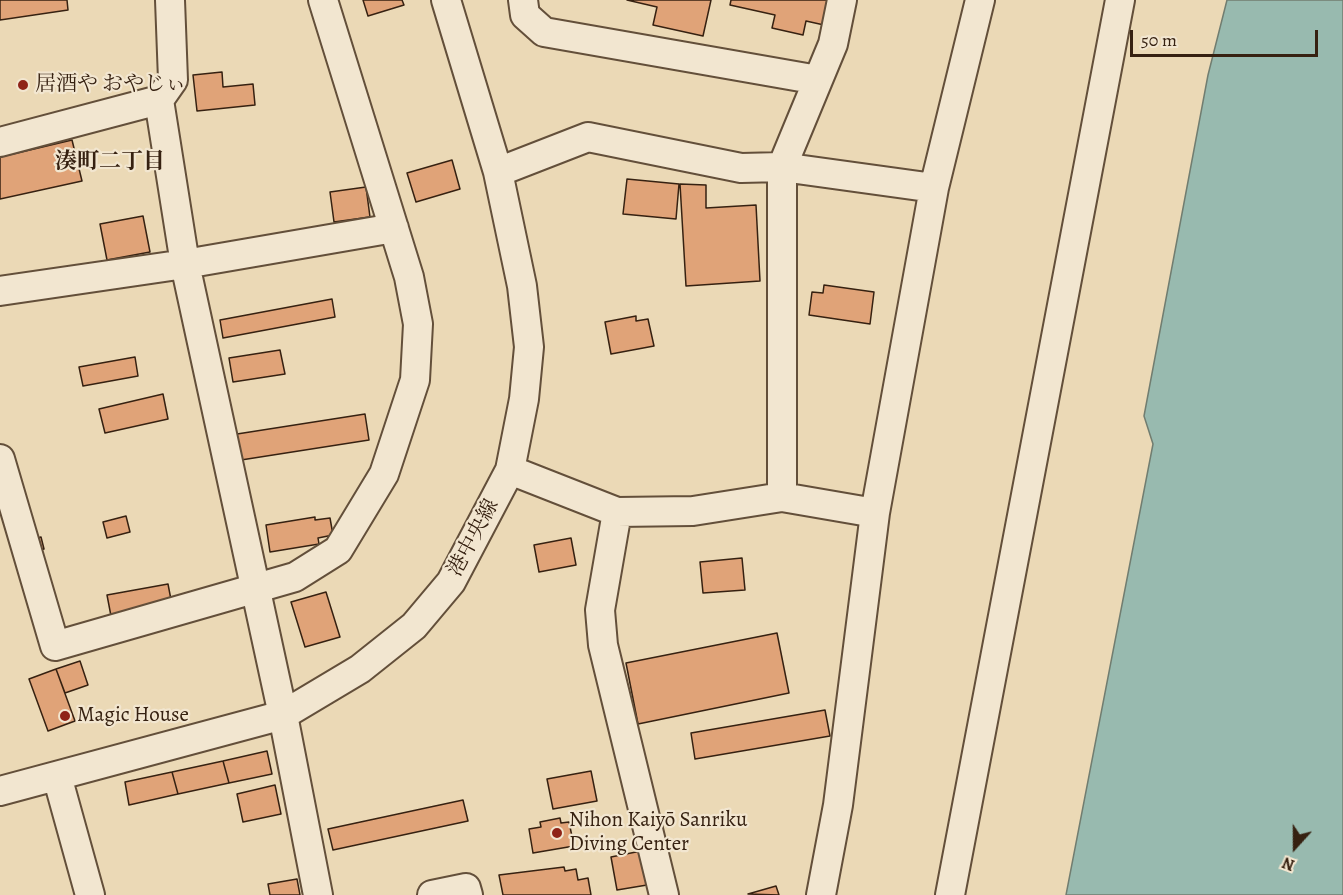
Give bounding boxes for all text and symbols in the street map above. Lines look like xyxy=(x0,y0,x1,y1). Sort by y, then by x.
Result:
scale bar xyxy=(1133,18,1320,56)
text: 50 m xyxy=(1141,28,1177,52)
place label: 居酒や おやじぃ xyxy=(35,72,186,98)
marker: 居酒や おやじぃ xyxy=(16,78,30,92)
district label: 湊町二丁目 xyxy=(55,150,165,176)
street label: 港中央線 xyxy=(443,495,505,581)
place label: Magic House xyxy=(77,703,189,729)
marker: Magic House xyxy=(58,709,72,723)
place label: Nihon Kaiyō Sanriku Diving Center xyxy=(569,808,747,858)
north arrow xyxy=(1265,817,1325,877)
marker: Nihon Kaiyō Sanriku Diving Center xyxy=(550,826,564,840)
text: N xyxy=(1279,851,1298,876)

